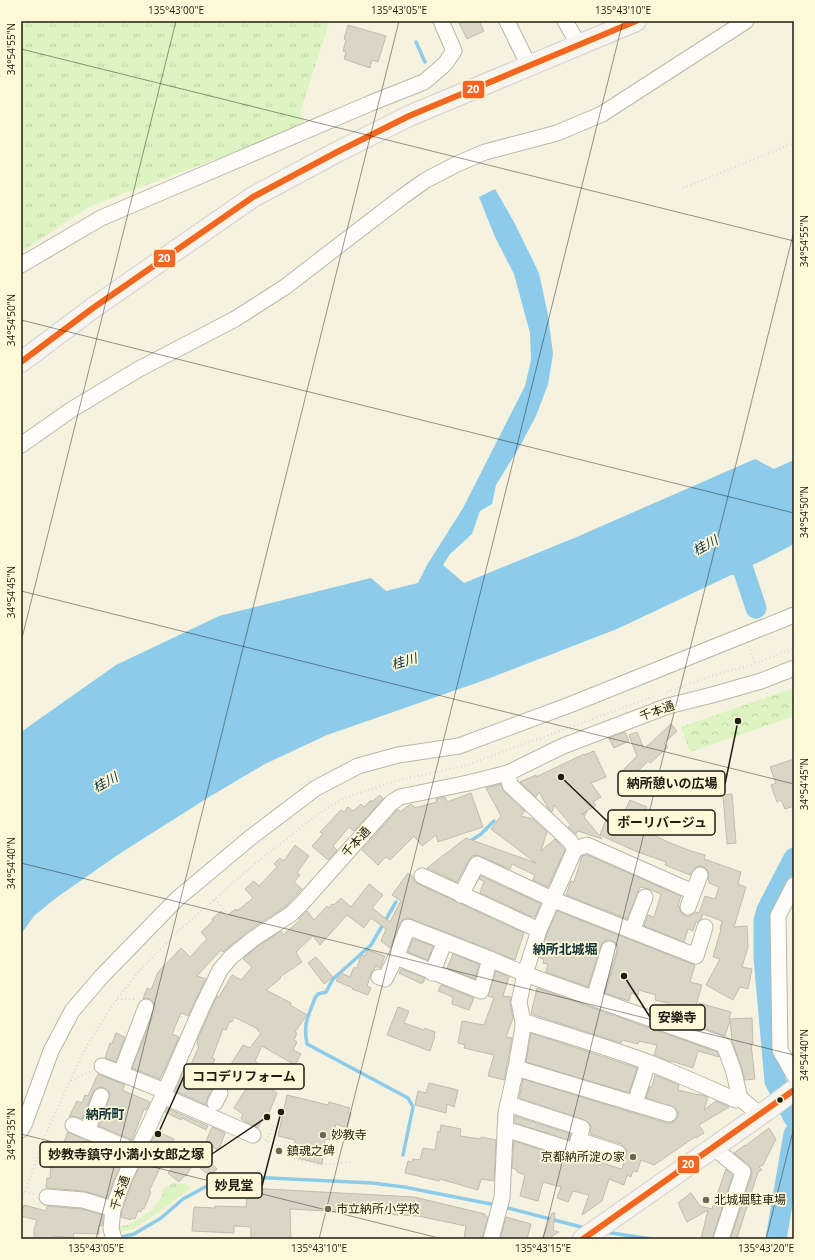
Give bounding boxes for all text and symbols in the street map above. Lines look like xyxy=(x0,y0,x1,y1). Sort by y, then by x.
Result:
text: 135°43'00"E xyxy=(148,3,204,17)
text: 135°43'05"E xyxy=(371,3,427,17)
text: 135°43'10"E xyxy=(595,3,651,17)
text: 34°54'55"N xyxy=(4,23,18,75)
line badge: 20 xyxy=(462,80,485,99)
text: 20 xyxy=(467,81,479,96)
text: 34°54'55"N xyxy=(797,215,811,267)
line badge: 20 xyxy=(153,249,176,268)
text: 20 xyxy=(158,250,170,265)
text: 34°54'50"N xyxy=(4,294,18,346)
text: 34°54'50"N xyxy=(797,486,811,538)
water label: 桂川 xyxy=(689,530,722,559)
text: 34°54'45"N xyxy=(4,566,18,618)
water label: 桂川 xyxy=(389,648,421,673)
street label: 千本通 xyxy=(637,697,677,724)
text: 34°54'45"N xyxy=(797,758,811,810)
water label: 桂川 xyxy=(89,767,122,796)
callout: 納所憩いの広場 xyxy=(618,771,725,796)
text: 納所憩いの広場 xyxy=(626,774,718,792)
callout: ボーリバージュ xyxy=(608,810,715,835)
text: ボーリバージュ xyxy=(617,813,707,831)
street label: 千本通 xyxy=(337,823,374,861)
text: 34°54'40"N xyxy=(4,837,18,889)
district label: 納所北城堀 xyxy=(532,940,598,958)
callout: 安樂寺 xyxy=(650,1005,705,1030)
text: 安樂寺 xyxy=(657,1008,697,1026)
text: 34°54'40"N xyxy=(797,1029,811,1081)
callout: ココデリフォーム xyxy=(184,1064,304,1089)
text: ココデリフォーム xyxy=(192,1067,296,1085)
unlabelled marker xyxy=(775,1095,785,1105)
district label: 納所町 xyxy=(85,1105,125,1123)
text: 34°54'35"N xyxy=(4,1108,18,1160)
place label: 妙教寺 xyxy=(331,1126,367,1143)
marker: 妙教寺 xyxy=(318,1130,328,1140)
callout: 妙教寺鎮守小満小女郎之塚 xyxy=(40,1142,212,1167)
place label: 鎮魂之碑 xyxy=(287,1142,335,1159)
text: 妙教寺鎮守小満小女郎之塚 xyxy=(48,1145,204,1163)
marker: 鎮魂之碑 xyxy=(274,1146,284,1156)
place label: 京都納所淀の家 xyxy=(541,1148,625,1165)
marker: 京都納所淀の家 xyxy=(628,1152,638,1162)
line badge: 20 xyxy=(677,1155,700,1174)
text: 20 xyxy=(682,1156,694,1171)
street label: 千本通 xyxy=(106,1173,133,1213)
callout: 妙見堂 xyxy=(207,1173,262,1198)
text: 妙見堂 xyxy=(214,1176,254,1194)
place label: 北城堀駐車場 xyxy=(714,1191,786,1208)
marker: 北城堀駐車場 xyxy=(701,1195,711,1205)
place label: 市立納所小学校 xyxy=(336,1200,420,1217)
marker: 市立納所小学校 xyxy=(323,1204,333,1214)
text: 135°43'05"E xyxy=(68,1241,124,1255)
text: 135°43'10"E xyxy=(291,1241,347,1255)
text: 135°43'15"E xyxy=(515,1241,571,1255)
text: 135°43'20"E xyxy=(738,1241,794,1255)

